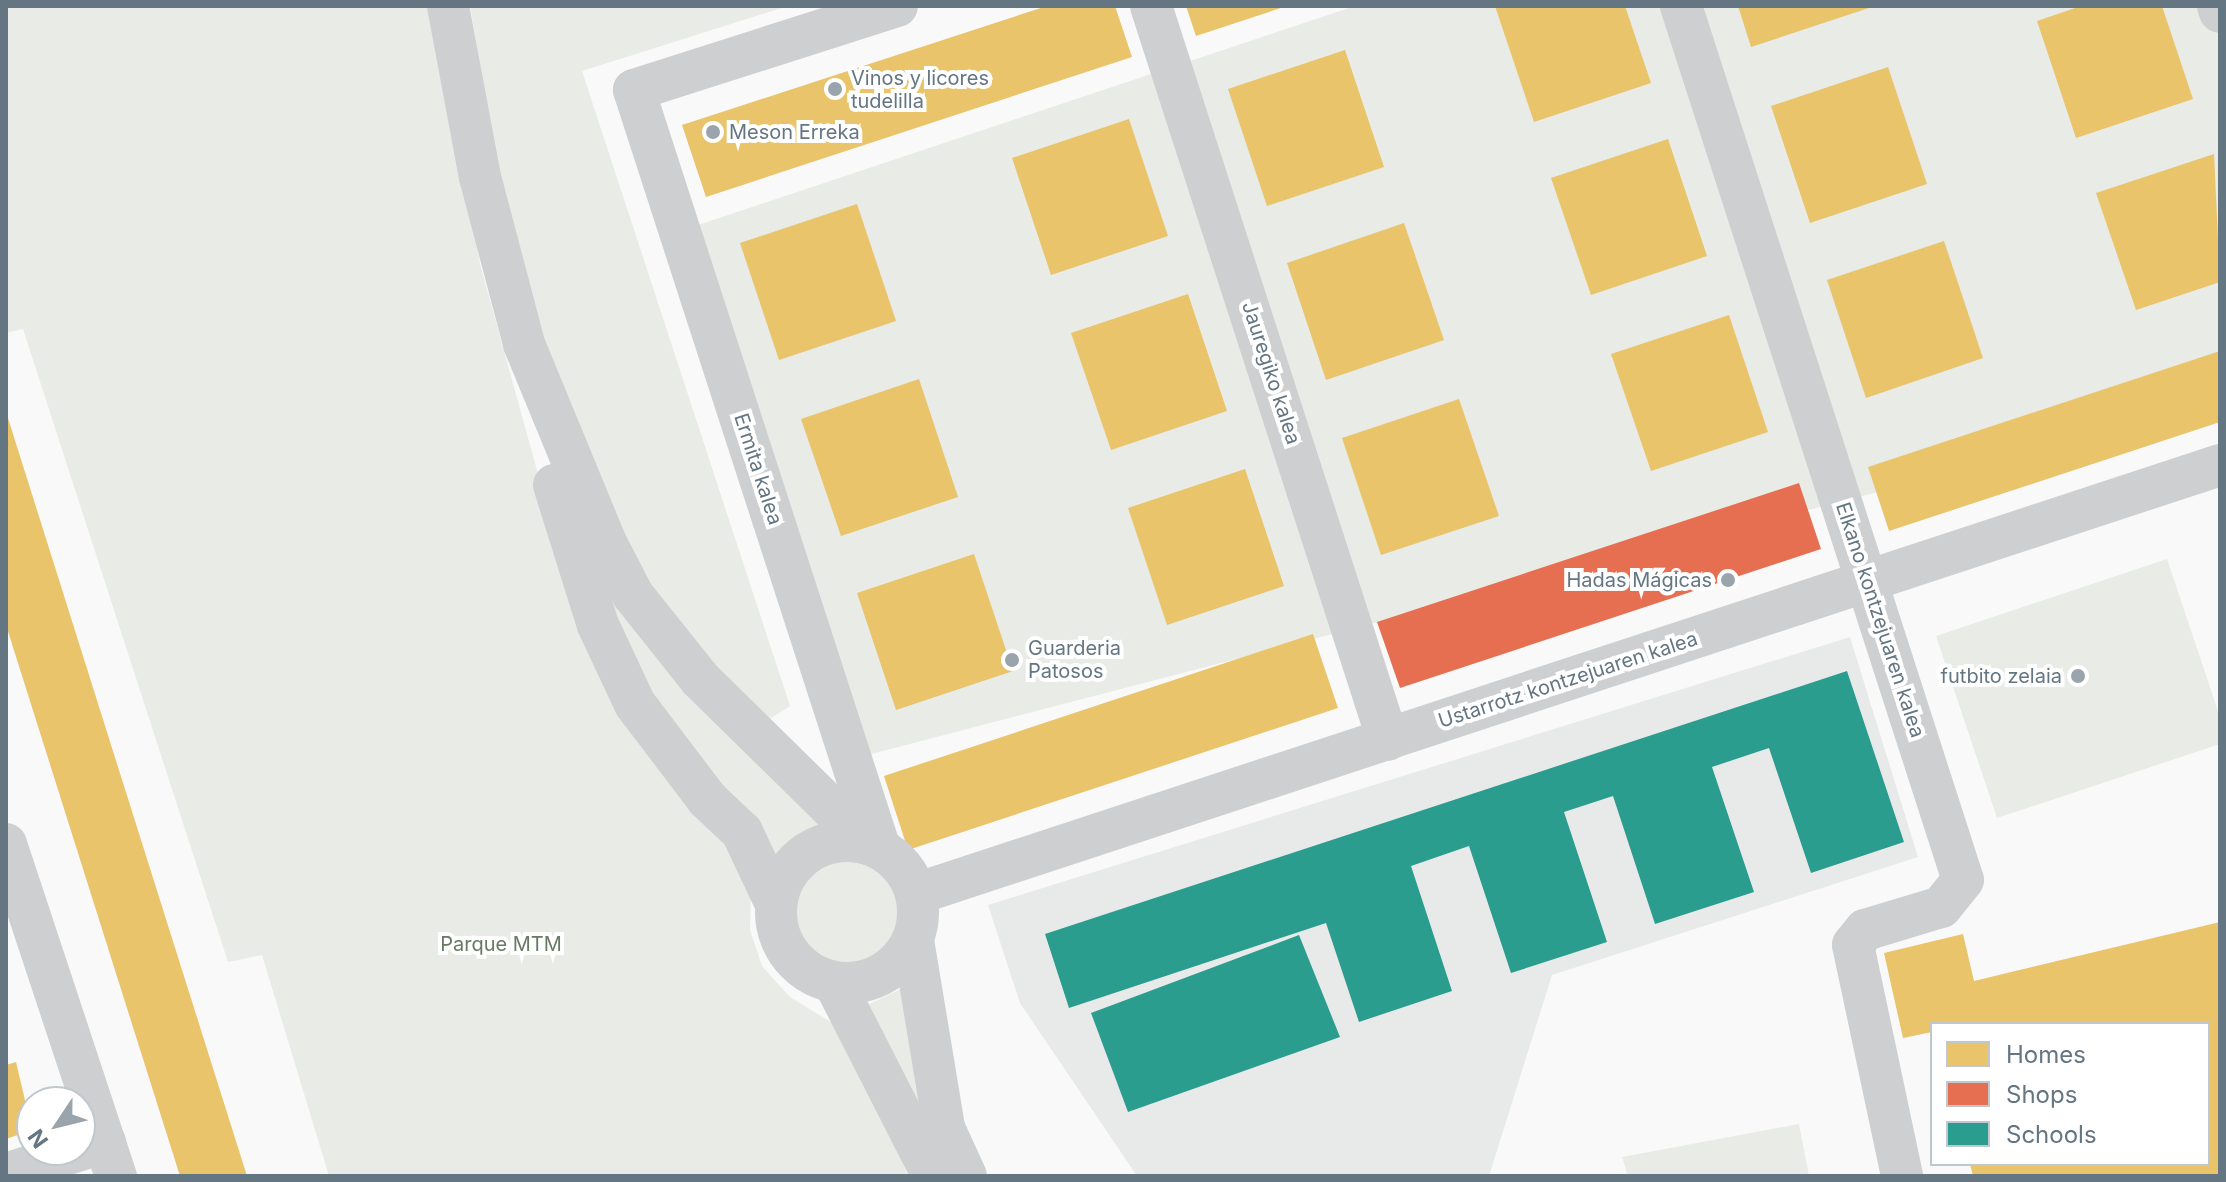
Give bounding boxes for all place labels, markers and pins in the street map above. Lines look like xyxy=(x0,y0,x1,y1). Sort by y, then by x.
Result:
place label: Vinos y licores tudelilla xyxy=(851,66,989,113)
marker: Vinos y licores tudelilla xyxy=(826,80,844,98)
place label: Meson Erreka xyxy=(729,120,860,144)
marker: Meson Erreka xyxy=(704,123,722,141)
place label: Hadas Mágicas xyxy=(1566,568,1712,592)
marker: Hadas Mágicas xyxy=(1719,571,1737,589)
place label: Guarderia Patosos xyxy=(1028,636,1121,683)
marker: Guarderia Patosos xyxy=(1003,651,1021,669)
place label: futbito zelaia xyxy=(1941,664,2062,688)
marker: futbito zelaia xyxy=(2069,667,2087,685)

